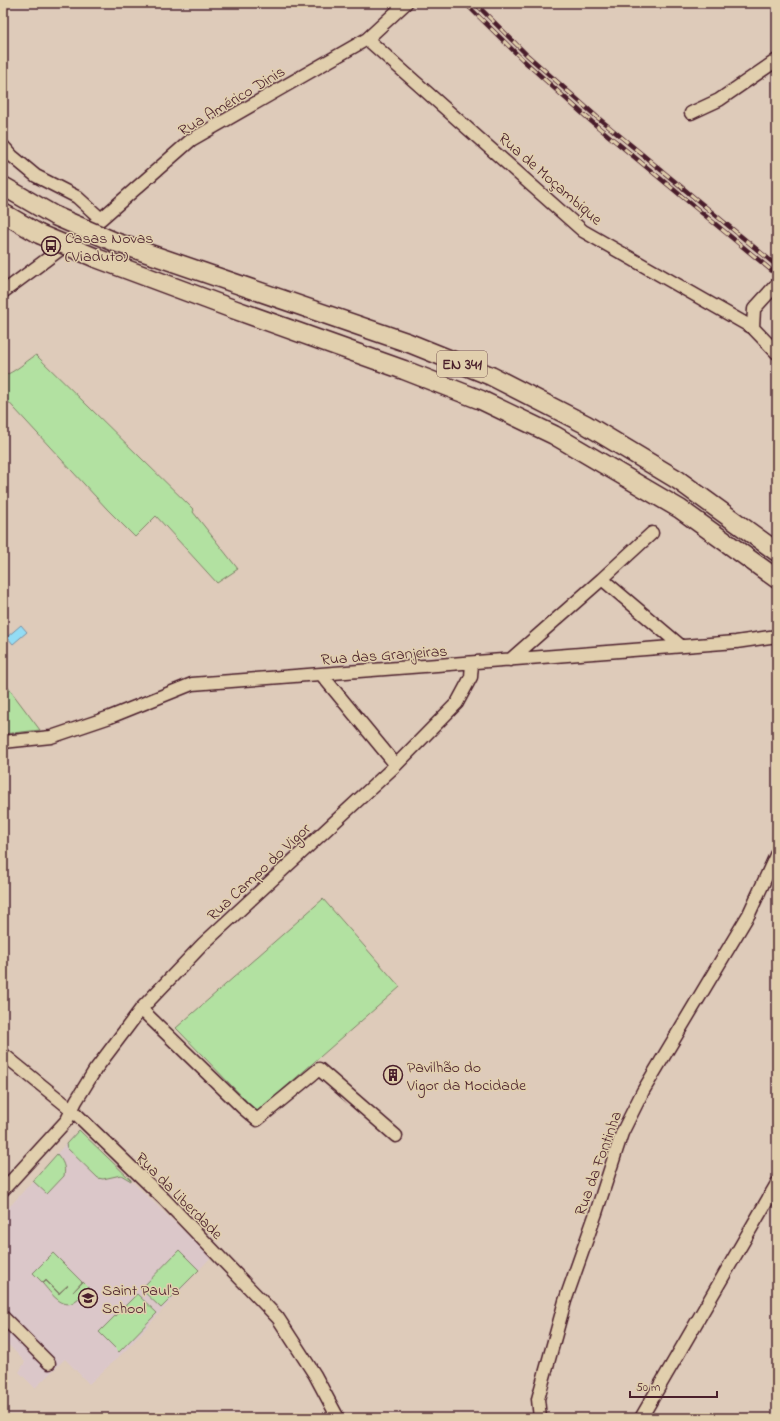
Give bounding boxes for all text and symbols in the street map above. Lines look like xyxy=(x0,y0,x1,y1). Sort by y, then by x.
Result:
street label: Rua Américo Dinis xyxy=(174,60,290,143)
street label: Rua de Moçambique xyxy=(492,127,608,232)
place label: Casas Novas (Viaduto) xyxy=(65,227,153,269)
bus stop icon: Casas Novas (Viaduto) xyxy=(40,235,62,257)
road number: EN 341 xyxy=(437,351,487,377)
street label: Rua das Granjeiras xyxy=(320,640,448,672)
street label: Rua Campo do Vigor xyxy=(202,818,317,927)
place label: Pavilhão do Vigor da Mocidade xyxy=(406,1056,527,1098)
building icon: Pavilhão do Vigor da Mocidade xyxy=(382,1064,404,1086)
street label: Rua da Fontinha xyxy=(569,1108,629,1219)
street label: Rua da Liberdade xyxy=(129,1147,228,1246)
place label: Saint Paul's School xyxy=(102,1279,180,1321)
school or university icon: Saint Paul's School xyxy=(77,1287,99,1309)
scale bar xyxy=(630,1373,717,1399)
text: 50 m xyxy=(636,1379,660,1397)

